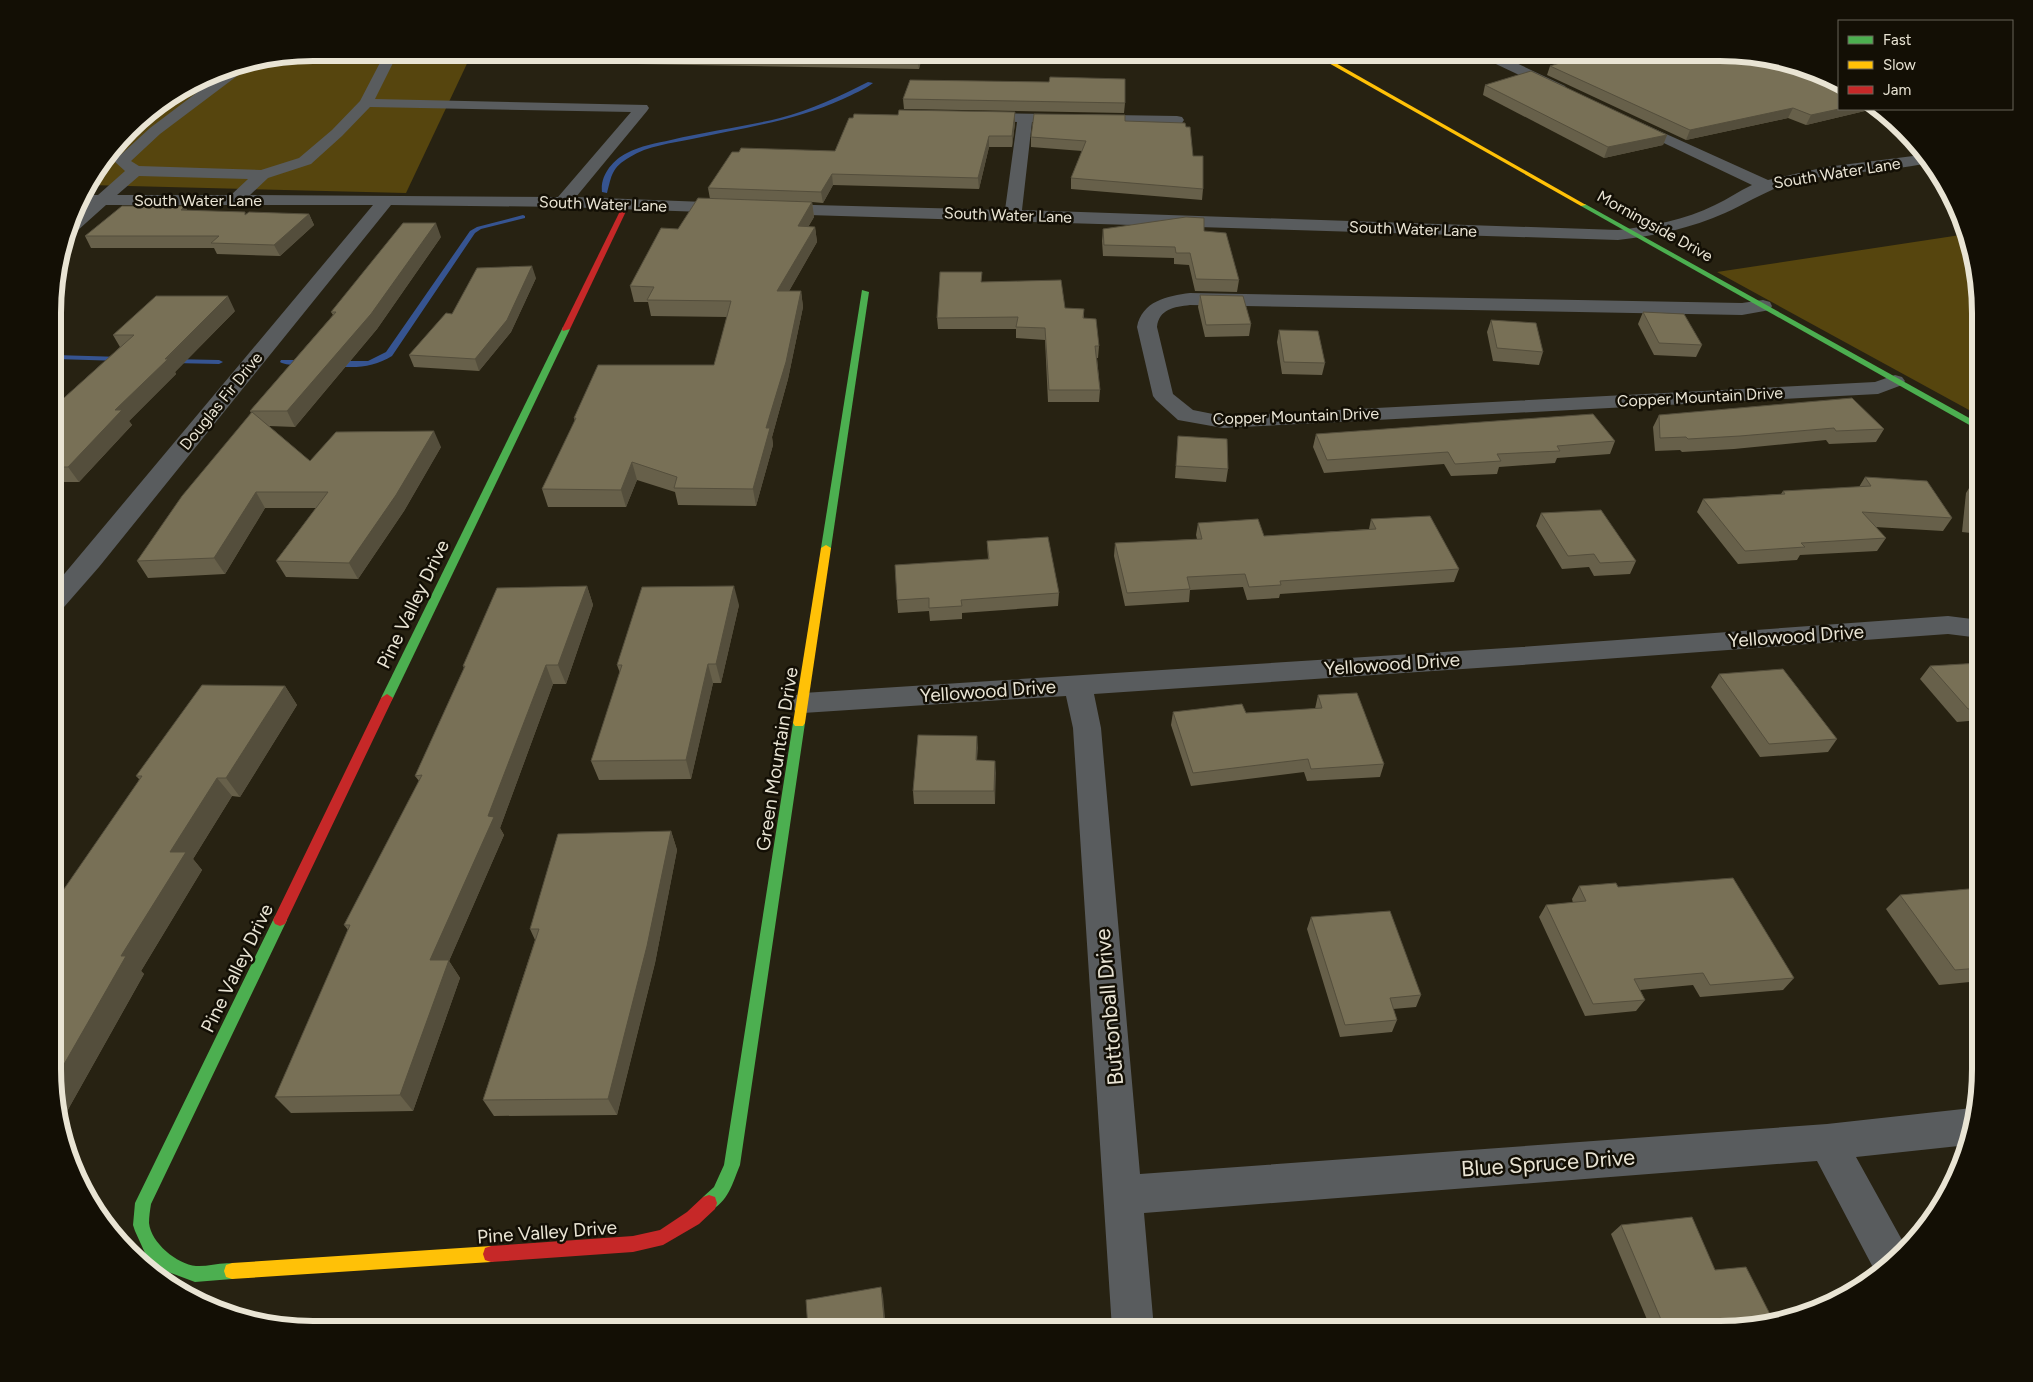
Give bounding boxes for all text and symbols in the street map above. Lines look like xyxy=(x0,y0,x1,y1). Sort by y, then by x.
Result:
legend xyxy=(1838,20,2013,110)
text: Fast xyxy=(1883,31,1912,49)
text: Slow xyxy=(1883,56,1916,74)
text: Jam xyxy=(1883,81,1911,99)
street label: South Water Lane xyxy=(1772,154,1902,192)
street label: Morningside Drive xyxy=(1594,186,1716,266)
street label: South Water Lane xyxy=(134,191,262,210)
street label: South Water Lane xyxy=(539,192,668,216)
street label: South Water Lane xyxy=(944,203,1073,227)
street label: South Water Lane xyxy=(1349,217,1478,241)
street label: Douglas Fir Drive xyxy=(176,348,266,454)
street label: Copper Mountain Drive xyxy=(1616,383,1784,411)
street label: Copper Mountain Drive xyxy=(1213,404,1380,428)
street label: Pine Valley Drive xyxy=(372,536,454,672)
street label: Yellowood Drive xyxy=(1727,620,1865,652)
street label: Yellowood Drive xyxy=(1323,648,1461,680)
street label: Green Mountain Drive xyxy=(751,666,803,852)
street label: Yellowood Drive xyxy=(919,675,1057,707)
street label: Pine Valley Drive xyxy=(196,900,278,1036)
street label: Buttonball Drive xyxy=(1089,927,1129,1087)
street label: Blue Spruce Drive xyxy=(1460,1143,1636,1183)
street label: Pine Valley Drive xyxy=(476,1216,618,1248)

